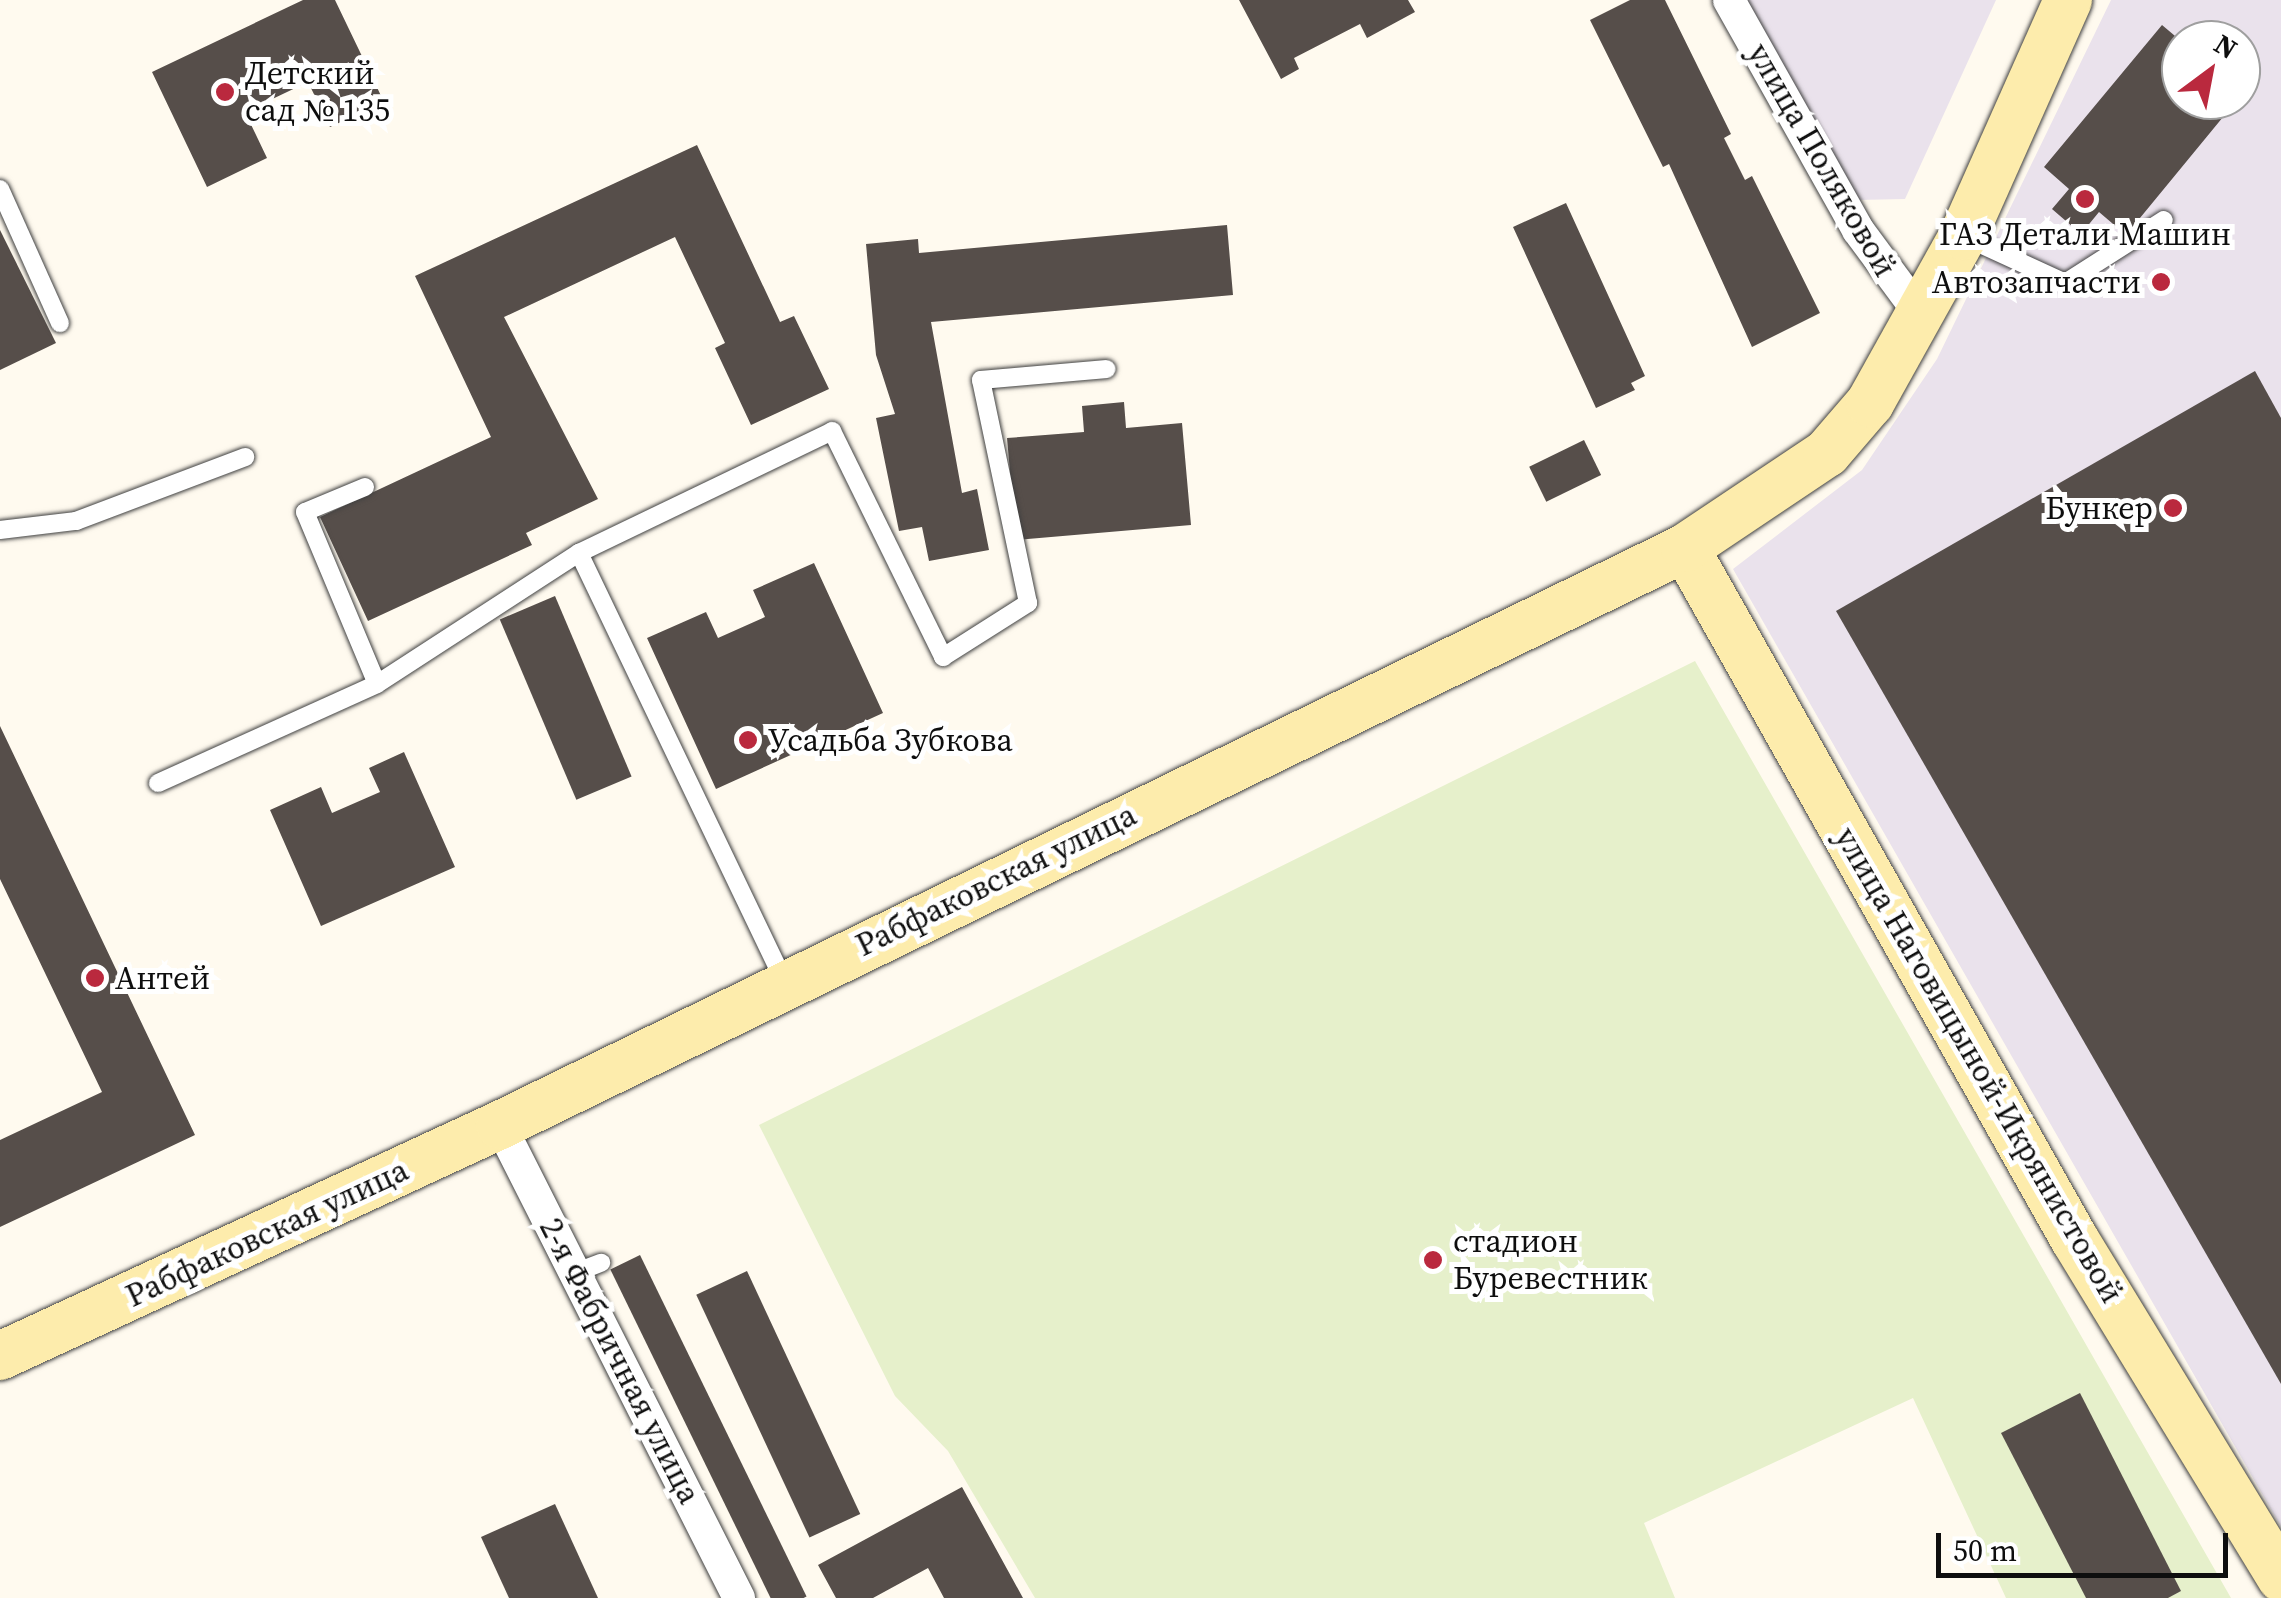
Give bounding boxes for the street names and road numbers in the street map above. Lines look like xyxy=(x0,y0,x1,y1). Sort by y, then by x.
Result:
street label: улица Поляковой xyxy=(1740,36,1904,284)
street label: Рабфаковская улица xyxy=(850,795,1142,965)
street label: улица Наговицыной-Икрянистовой xyxy=(1827,820,2131,1310)
street label: Рабфаковская улица xyxy=(120,1151,414,1315)
street label: 2-я Фабричная улица xyxy=(531,1212,709,1510)

